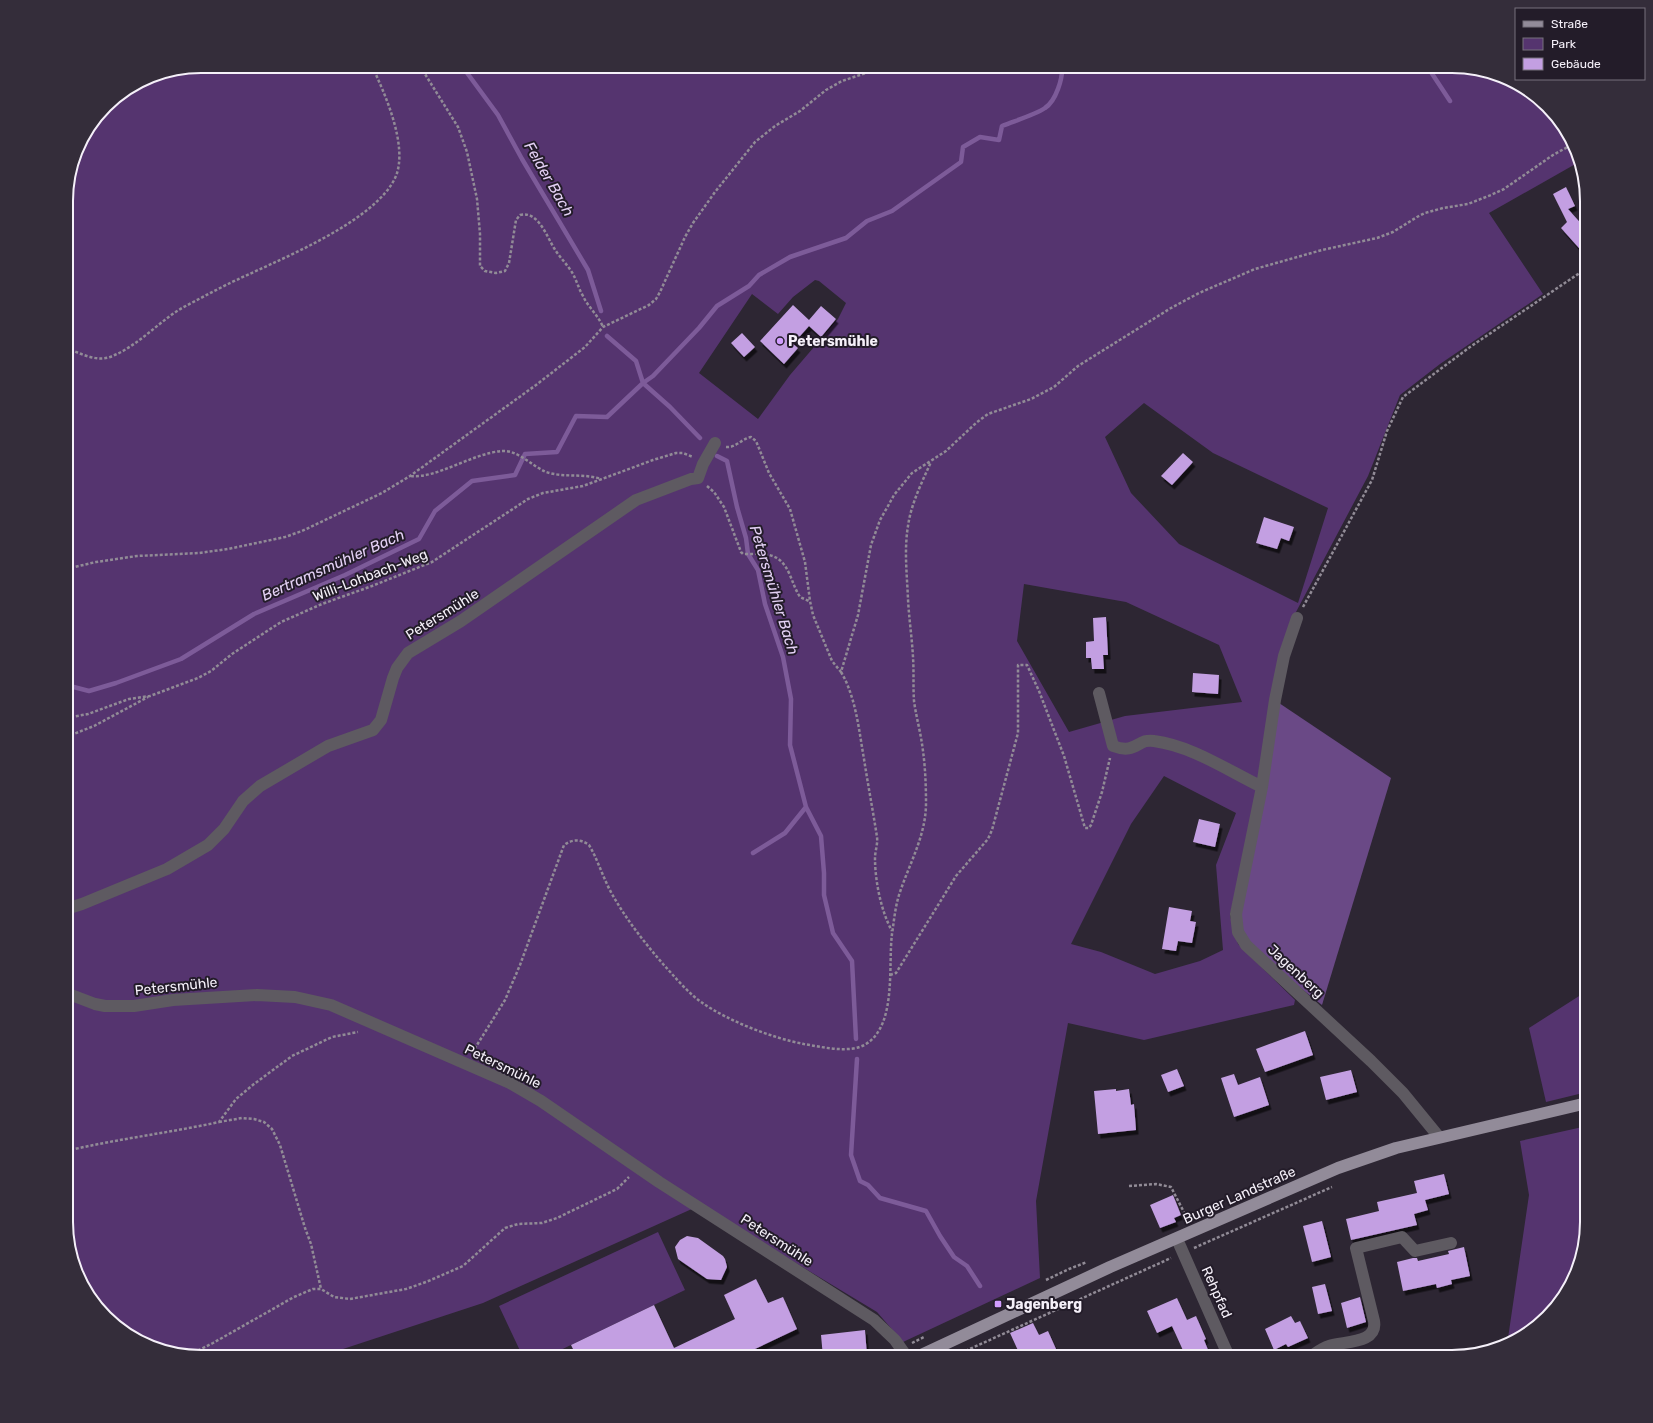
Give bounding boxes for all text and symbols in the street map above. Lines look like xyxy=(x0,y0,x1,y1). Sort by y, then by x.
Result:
legend xyxy=(1515,8,1645,80)
text: Straße xyxy=(1551,17,1588,31)
text: Park xyxy=(1551,37,1577,51)
text: Gebäude xyxy=(1551,57,1601,71)
water label: Felder Bach xyxy=(520,138,578,220)
place label: Petersmühle xyxy=(788,333,878,350)
marker: Petersmühle xyxy=(775,336,785,346)
water label: Petersmühler Bach xyxy=(746,523,802,657)
water label: Bertramsmühler Bach xyxy=(259,525,407,605)
street label: Willi-Lohbach-Weg xyxy=(310,546,430,605)
street label: Petersmühle xyxy=(403,585,482,644)
street label: Jagenberg xyxy=(1264,941,1327,1002)
street label: Petersmühle xyxy=(134,974,218,999)
street label: Petersmühle xyxy=(462,1041,544,1092)
street label: Burger Landstraße xyxy=(1180,1163,1298,1228)
street label: Petersmühle xyxy=(737,1211,816,1270)
street label: Rehpfad xyxy=(1198,1264,1236,1321)
place label: Jagenberg xyxy=(1006,1296,1082,1313)
marker: Jagenberg xyxy=(993,1299,1003,1309)

